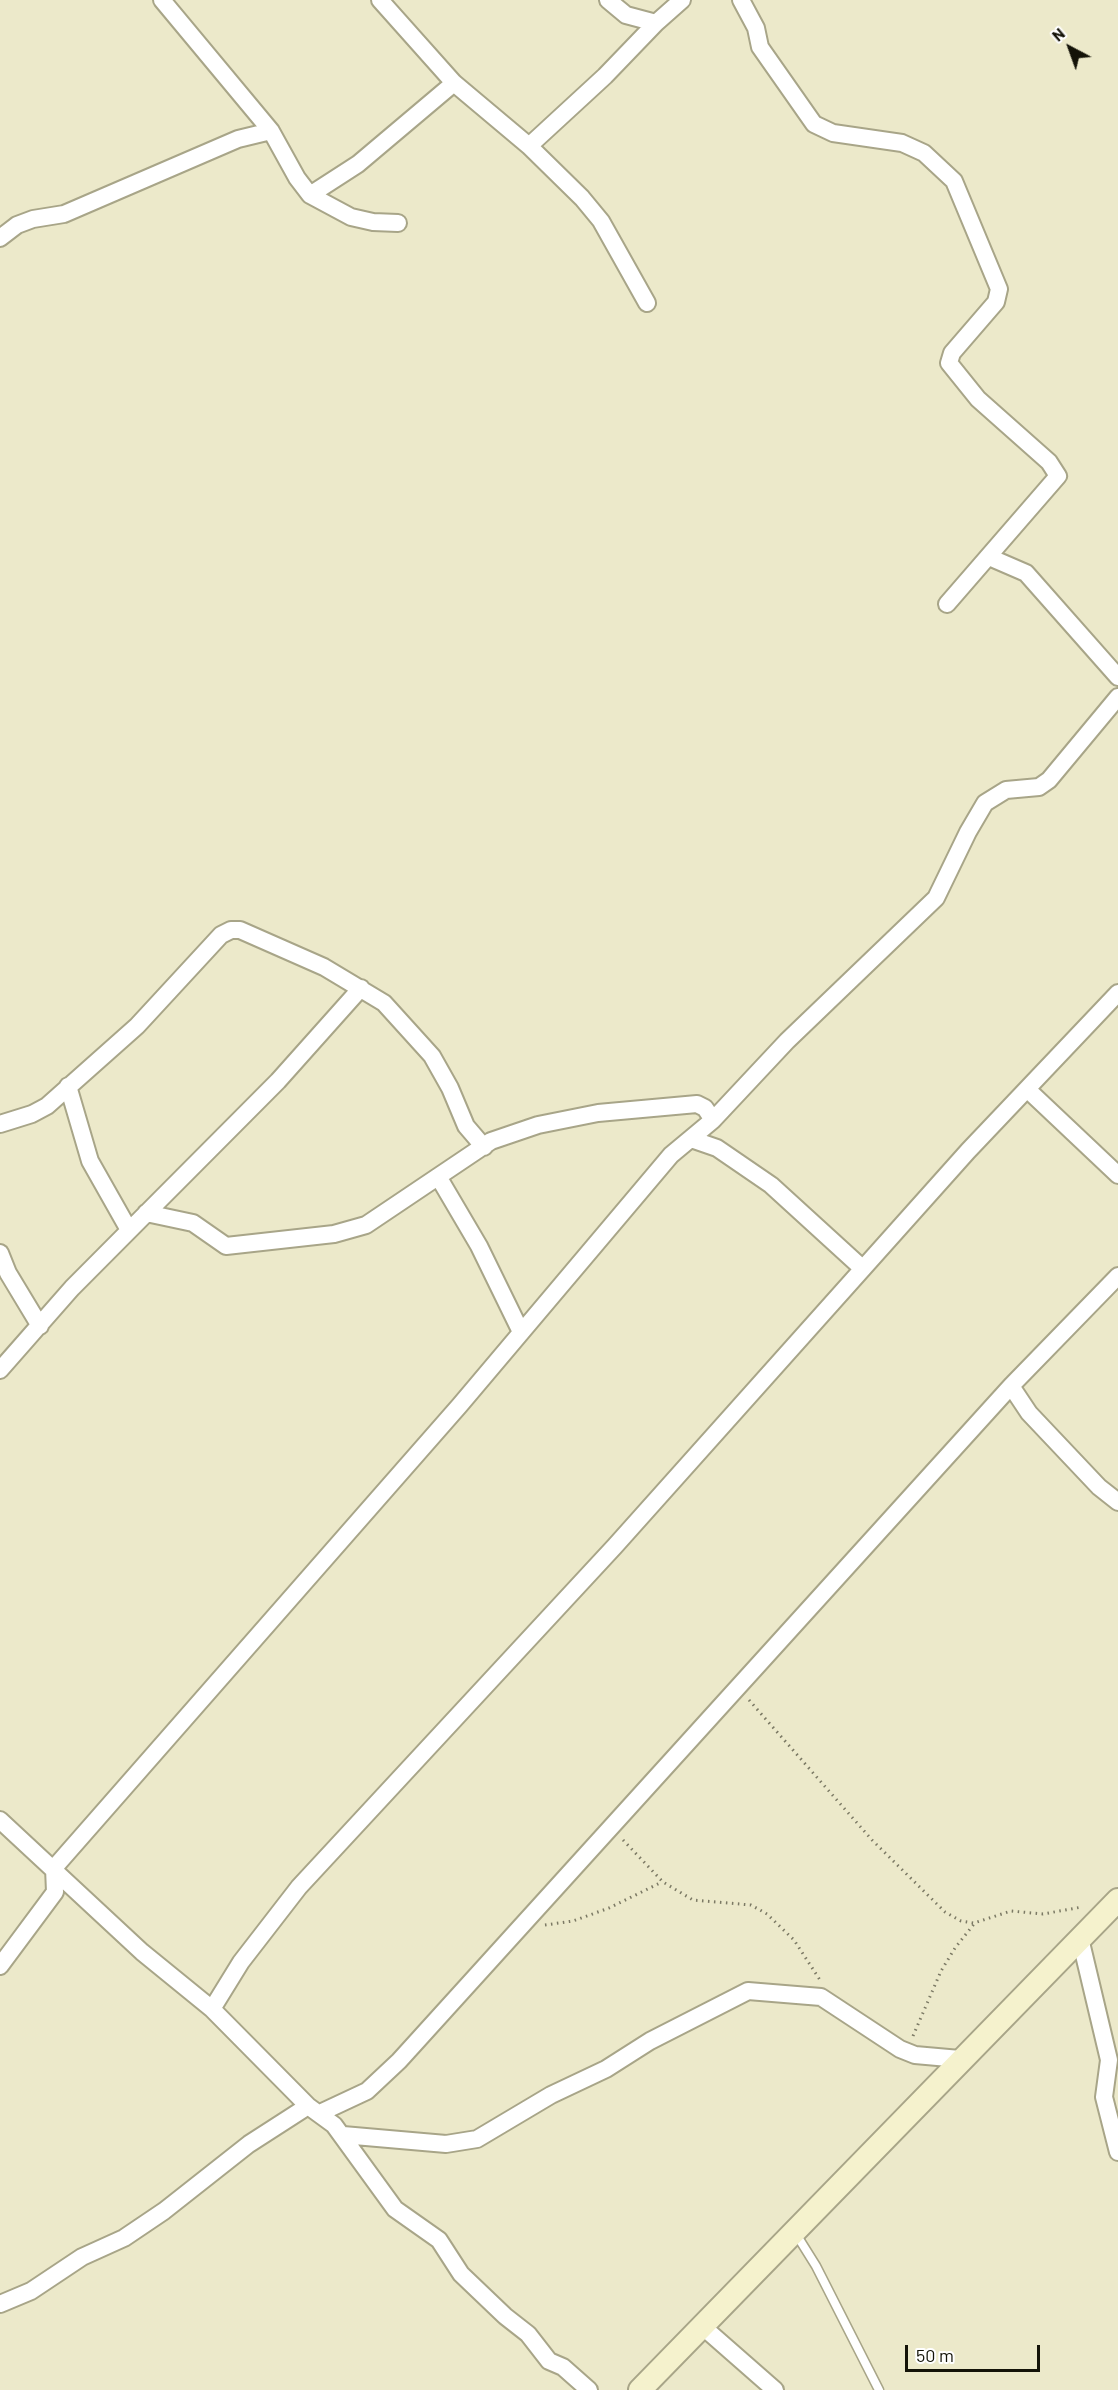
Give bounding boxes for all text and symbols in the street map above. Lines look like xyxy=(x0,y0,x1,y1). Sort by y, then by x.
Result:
north arrow xyxy=(1040,18,1100,78)
text: N xyxy=(1048,23,1068,45)
scale bar xyxy=(908,2333,1043,2371)
text: 50 m xyxy=(916,2344,954,2366)

